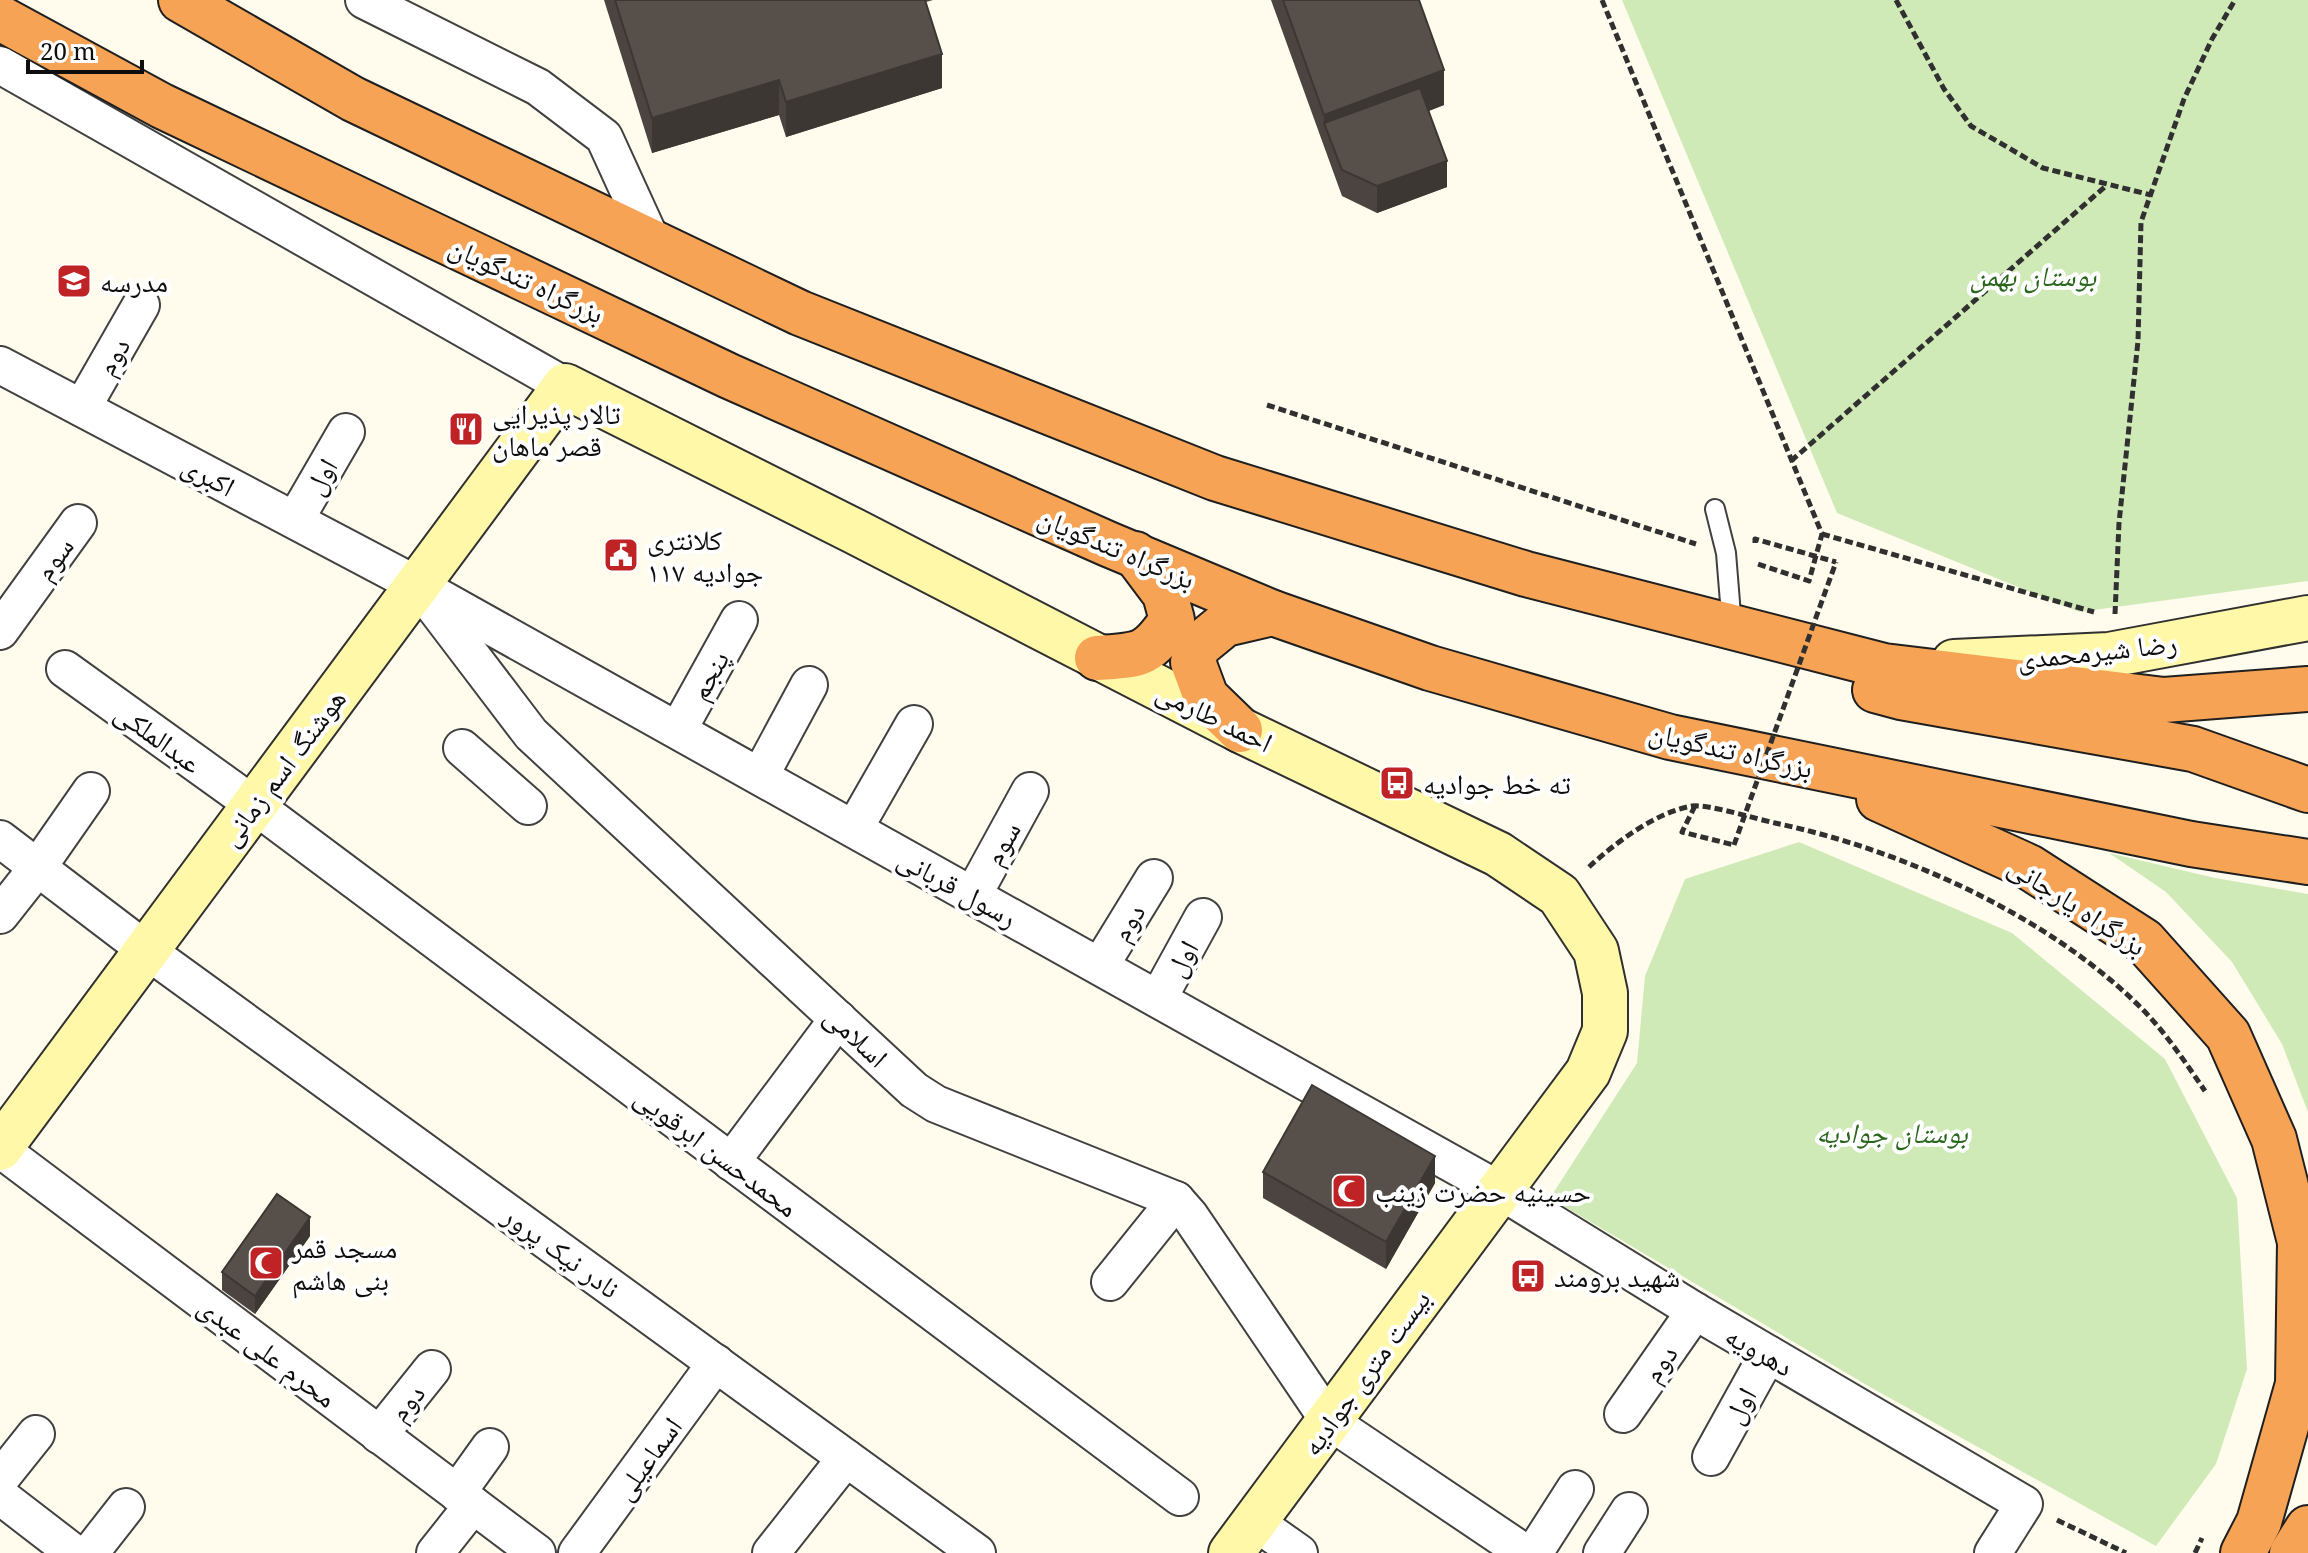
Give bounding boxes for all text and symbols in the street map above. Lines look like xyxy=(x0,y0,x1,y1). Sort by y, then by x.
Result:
scale bar xyxy=(28,24,142,74)
text: 20 m xyxy=(40,34,96,67)
street label: بزرگراه تندگویان xyxy=(443,226,611,332)
park label: بوستان بهمن xyxy=(1970,256,2096,294)
school or university icon: مدرسه xyxy=(55,262,93,300)
place label: مدرسه xyxy=(100,262,168,300)
street label: دوم xyxy=(86,330,139,383)
place label: تالار پذیرایی قصر ماهان xyxy=(492,394,621,464)
restaurant icon: تالار پذیرایی قصر ماهان xyxy=(447,410,485,448)
street label: اکبری xyxy=(176,445,242,505)
street label: اول xyxy=(294,451,346,501)
street label: بزرگراه تندگویان xyxy=(1033,497,1201,597)
place label: کلانتری ۱۱۷ جوادیه xyxy=(647,520,763,590)
street label: سوم xyxy=(24,529,82,588)
public building icon: کلانتری ۱۱۷ جوادیه xyxy=(602,536,640,574)
street label: رضا شیرمحمدی xyxy=(2015,623,2179,677)
street label: پنجم xyxy=(679,643,738,707)
street label: احمد طارمی xyxy=(1151,672,1279,760)
street label: هوشنگ اسم زمانی xyxy=(210,681,354,854)
street label: عبدالملکی xyxy=(108,693,210,781)
street label: بزرگراه تندگویان xyxy=(1645,712,1817,786)
bus stop icon: ته خط جوادیه xyxy=(1378,764,1416,802)
place label: ته خط جوادیه xyxy=(1423,764,1571,802)
street label: سوم xyxy=(973,814,1029,872)
street label: رسول قربانی xyxy=(891,839,1025,935)
street label: بزرگراه یارجانی xyxy=(2002,846,2154,964)
street label: دوم xyxy=(1101,896,1154,949)
street label: اول xyxy=(1156,933,1206,983)
street label: اسلامی xyxy=(817,997,897,1075)
street label: محمدحسن ابرقویی xyxy=(627,1077,807,1225)
park label: بوستان جوادیه xyxy=(1816,1113,1968,1151)
mosque icon: حسینیه حضرت زینب xyxy=(1330,1172,1368,1210)
place label: حسینیه حضرت زینب xyxy=(1375,1172,1591,1210)
street label: نادر نیک پرور xyxy=(495,1195,628,1306)
place label: مسجد قمر بنی هاشم xyxy=(291,1228,397,1299)
mosque icon: مسجد قمر بنی هاشم xyxy=(247,1244,285,1282)
bus stop icon: شهید برومند xyxy=(1509,1257,1547,1295)
place label: شهید برومند xyxy=(1554,1257,1680,1295)
street label: بیست متری جوادیه xyxy=(1292,1281,1438,1463)
street label: محرم علی عبدی xyxy=(190,1286,345,1416)
street label: دهرویه xyxy=(1719,1315,1801,1385)
street label: دوم xyxy=(1632,1336,1686,1390)
street label: دوم xyxy=(379,1375,434,1430)
street label: اول xyxy=(1714,1380,1764,1430)
street label: اسماعیلی xyxy=(604,1409,690,1507)

